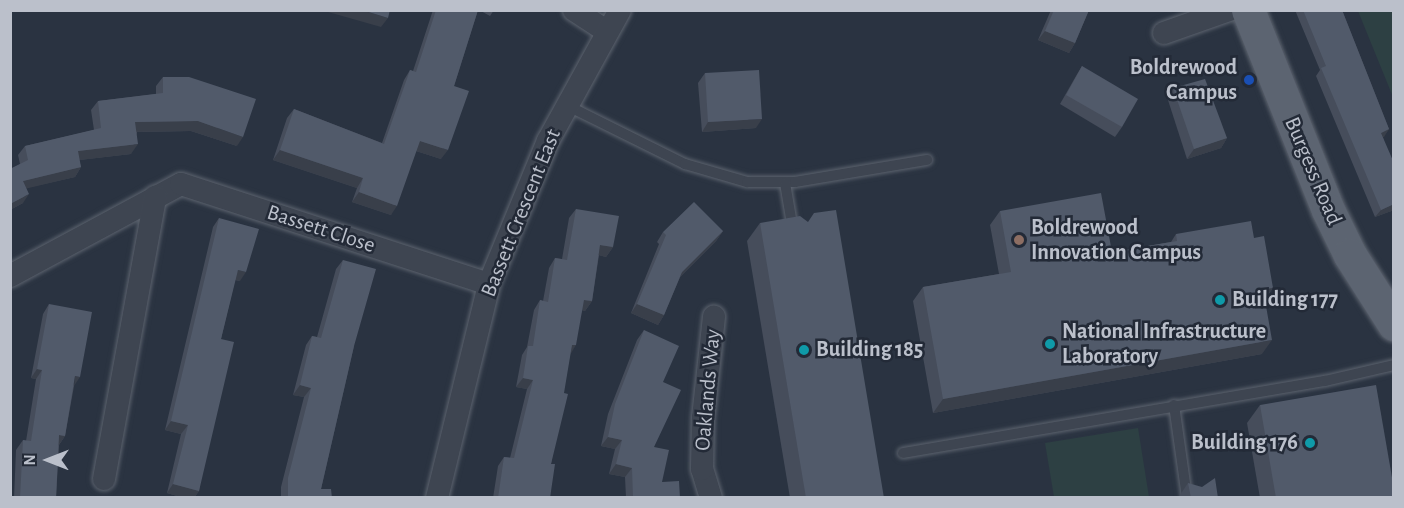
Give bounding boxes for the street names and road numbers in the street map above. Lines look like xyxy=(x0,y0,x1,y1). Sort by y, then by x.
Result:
street label: Burgess Road xyxy=(1278,113,1348,229)
street label: Bassett Crescent East xyxy=(475,125,567,301)
street label: Bassett Close xyxy=(264,199,378,259)
street label: Oaklands Way xyxy=(690,328,726,452)

